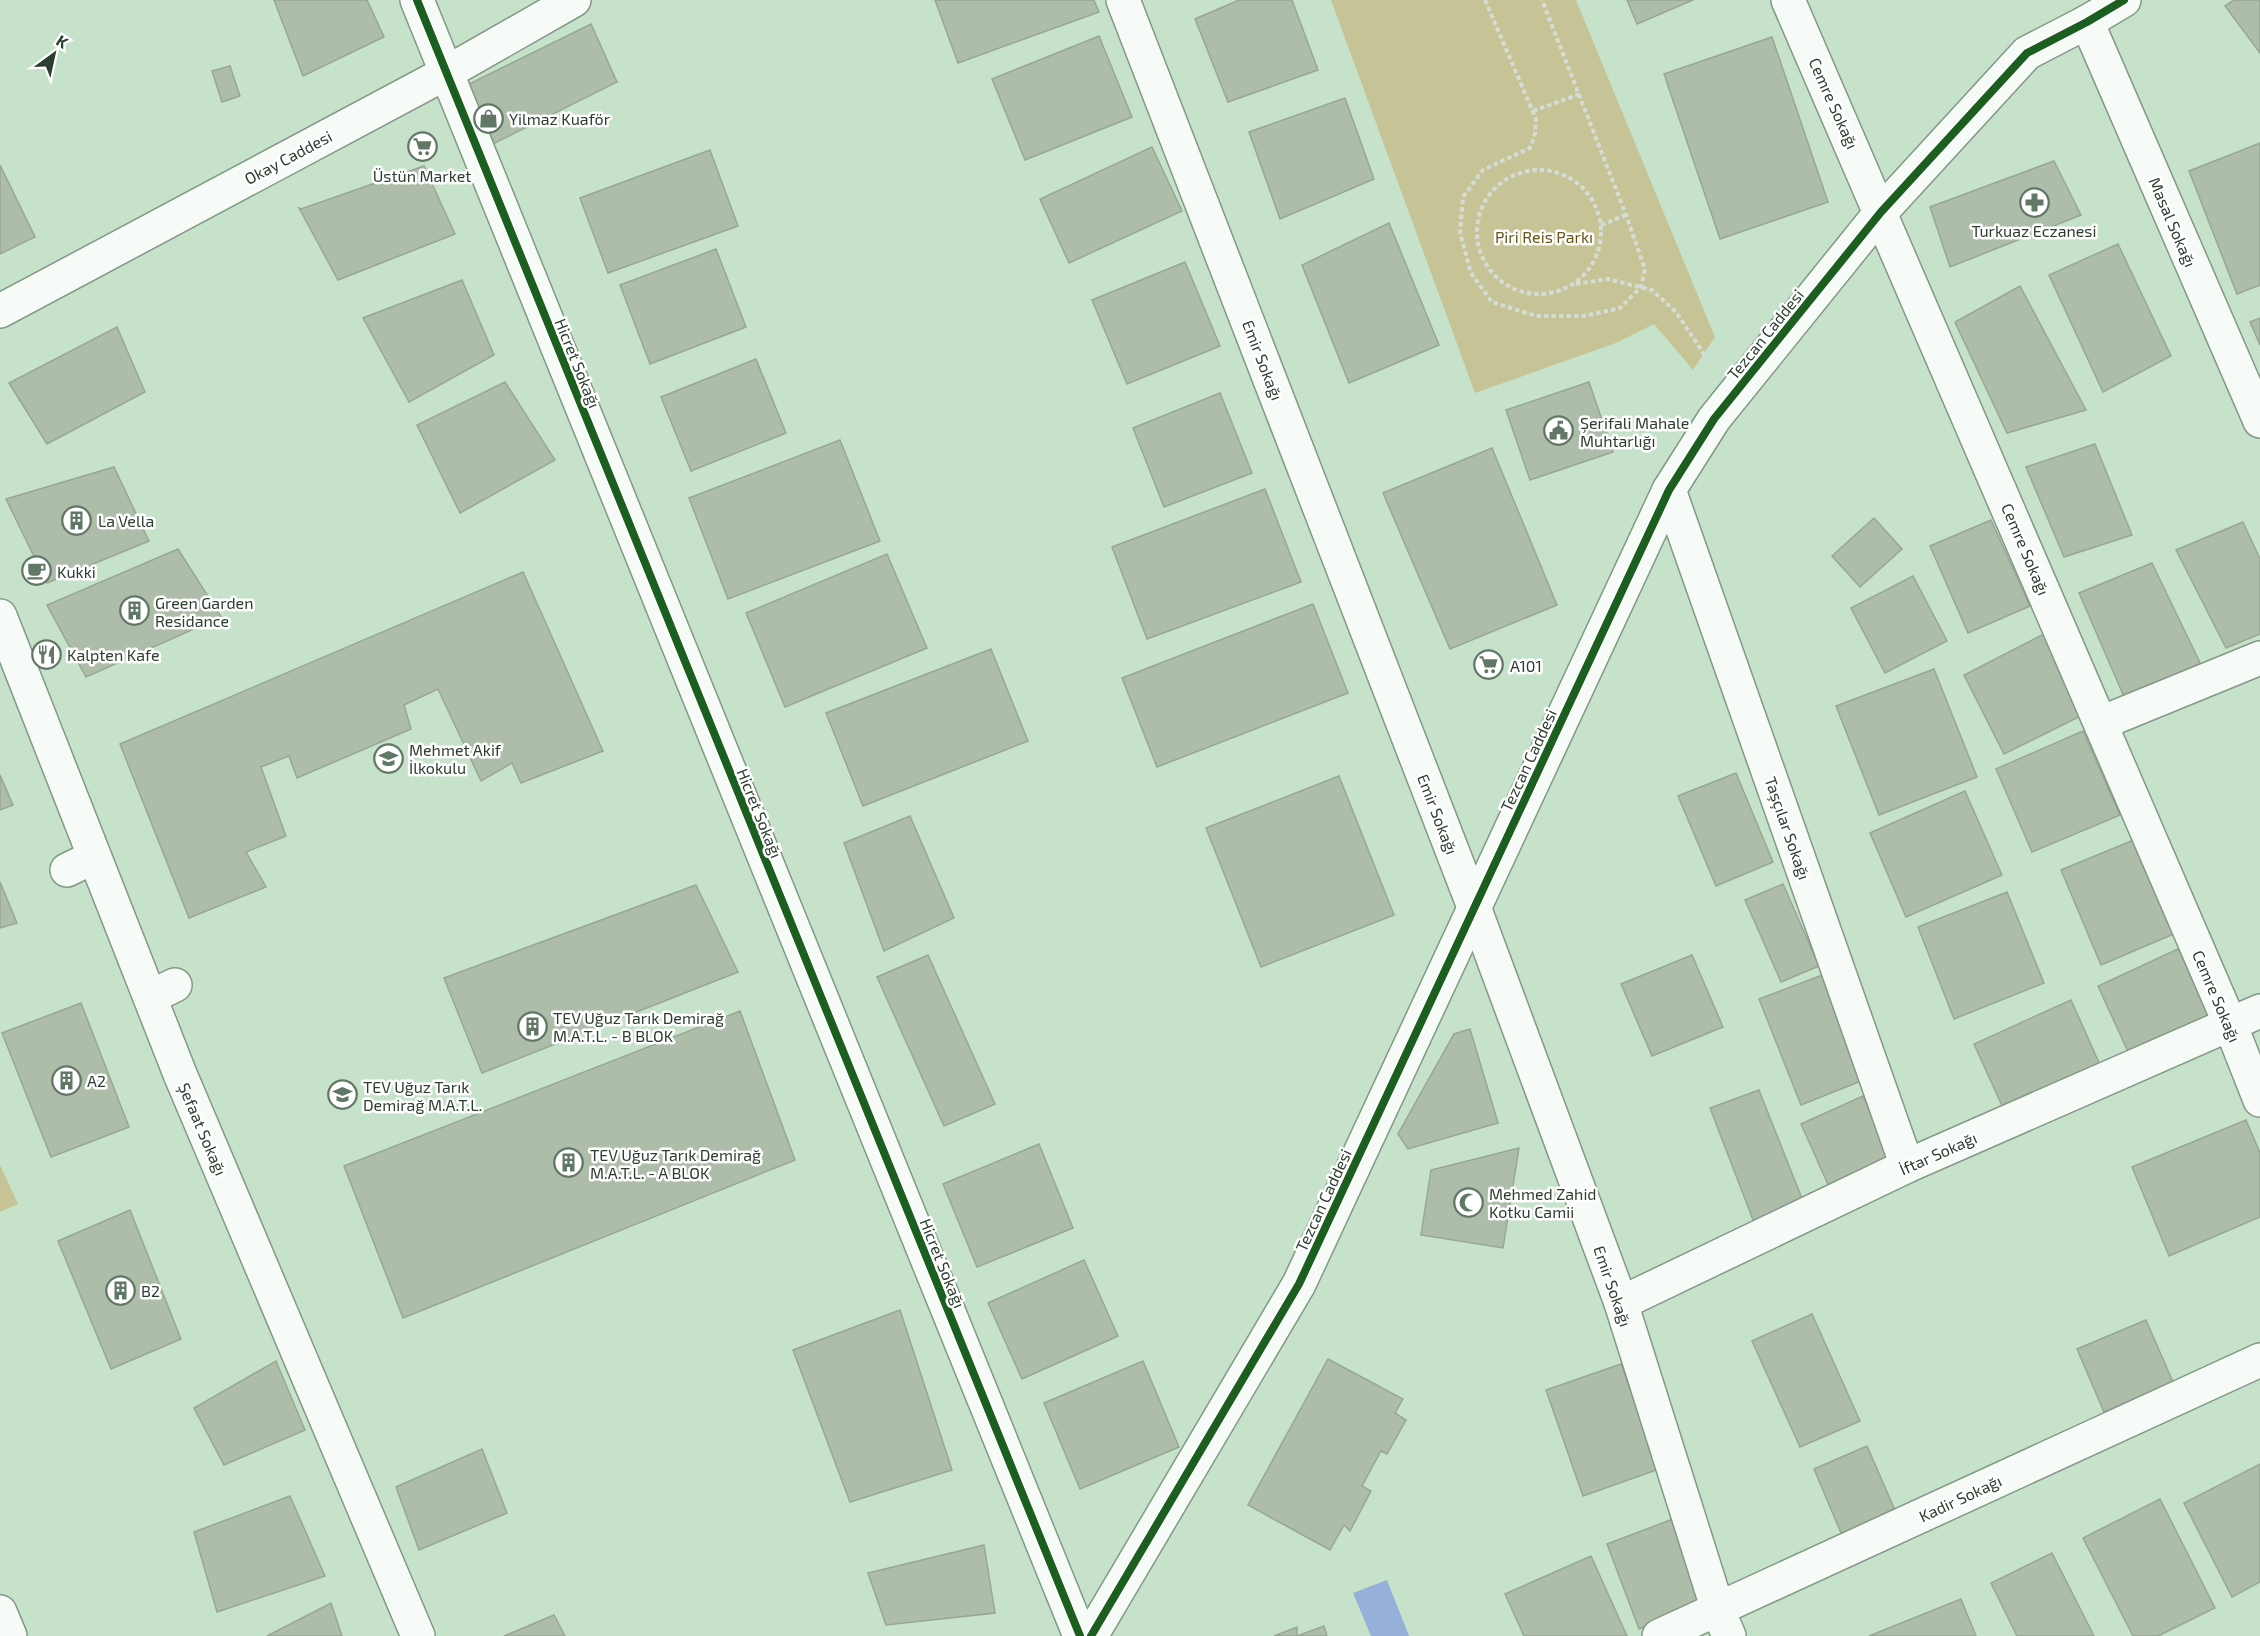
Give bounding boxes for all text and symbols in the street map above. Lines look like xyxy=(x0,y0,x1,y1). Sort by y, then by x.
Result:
north arrow xyxy=(24,24,84,84)
text: K xyxy=(53,30,73,52)
street label: Cemre Sokağı xyxy=(1805,54,1863,152)
shop icon: Yilmaz Kuaför xyxy=(472,102,504,134)
place label: Yilmaz Kuaför xyxy=(509,109,611,128)
street label: Okay Caddesi xyxy=(241,126,335,188)
supermarket icon: Üstün Market xyxy=(406,131,438,163)
place label: Üstün Market xyxy=(373,166,471,185)
street label: Masal Sokağı xyxy=(2146,174,2200,270)
pharmacy icon: Turkuaz Eczanesi xyxy=(2018,186,2050,218)
place label: Turkuaz Eczanesi xyxy=(1972,221,2096,240)
park label: Piri Reis Parkı xyxy=(1495,227,1593,246)
street label: Tezcan Caddesi xyxy=(1723,285,1807,383)
street label: Hicret Sokağı xyxy=(551,315,605,411)
street label: Emir Sokağı xyxy=(1239,317,1287,403)
place label: Şerifali Mahale Muhtarlığı xyxy=(1580,413,1689,450)
public building icon: Şerifali Mahale Muhtarlığı xyxy=(1543,415,1575,447)
street label: Cemre Sokağı xyxy=(1998,500,2054,598)
building icon: La Vella xyxy=(61,504,93,536)
place label: La Vella xyxy=(98,511,154,530)
cafe icon: Kukki xyxy=(20,555,52,587)
place label: Kukki xyxy=(57,562,96,581)
place label: Green Garden Residance xyxy=(155,593,253,630)
building icon: Green Garden Residance xyxy=(118,595,150,627)
restaurant icon: Kalpten Kafe xyxy=(30,638,62,670)
place label: Kalpten Kafe xyxy=(67,645,160,664)
supermarket icon: A101 xyxy=(1473,649,1505,681)
place label: A101 xyxy=(1510,656,1542,675)
street label: Tezcan Caddesi xyxy=(1496,706,1560,814)
place label: Mehmet Akif İlkokulu xyxy=(409,740,502,777)
school or university icon: Mehmet Akif İlkokulu xyxy=(372,742,404,774)
street label: Hicret Sokağı xyxy=(733,765,787,861)
street label: Emir Sokağı xyxy=(1414,771,1462,857)
street label: Taşçılar Sokağı xyxy=(1761,774,1814,882)
street label: Cemre Sokağı xyxy=(2189,947,2245,1045)
place label: TEV Uğuz Tarık Demirağ M.A.T.L. - B BLOK xyxy=(553,1008,724,1045)
building icon: TEV Uğuz Tarık Demirağ M.A.T.L. - B BLOK xyxy=(516,1010,548,1042)
building icon: A2 xyxy=(50,1064,82,1096)
place label: A2 xyxy=(87,1071,106,1090)
place label: TEV Uğuz Tarık Demirağ M.A.T.L. xyxy=(363,1077,482,1114)
school or university icon: TEV Uğuz Tarık Demirağ M.A.T.L. xyxy=(326,1079,358,1111)
street label: Şefaat Sokağı xyxy=(174,1080,231,1179)
street label: İftar Sokağı xyxy=(1896,1127,1980,1179)
place label: TEV Uğuz Tarık Demirağ M.A.T.L. - A BLOK xyxy=(590,1145,761,1182)
street label: Tezcan Caddesi xyxy=(1291,1146,1355,1254)
building icon: TEV Uğuz Tarık Demirağ M.A.T.L. - A BLOK xyxy=(553,1147,585,1179)
place label: Mehmed Zahid Kotku Camii xyxy=(1489,1184,1597,1221)
mosque icon: Mehmed Zahid Kotku Camii xyxy=(1452,1186,1484,1218)
street label: Hicret Sokağı xyxy=(916,1215,970,1311)
street label: Emir Sokağı xyxy=(1590,1243,1636,1329)
building icon: B2 xyxy=(104,1274,136,1306)
place label: B2 xyxy=(141,1281,160,1300)
street label: Kadir Sokağı xyxy=(1916,1471,2004,1525)

